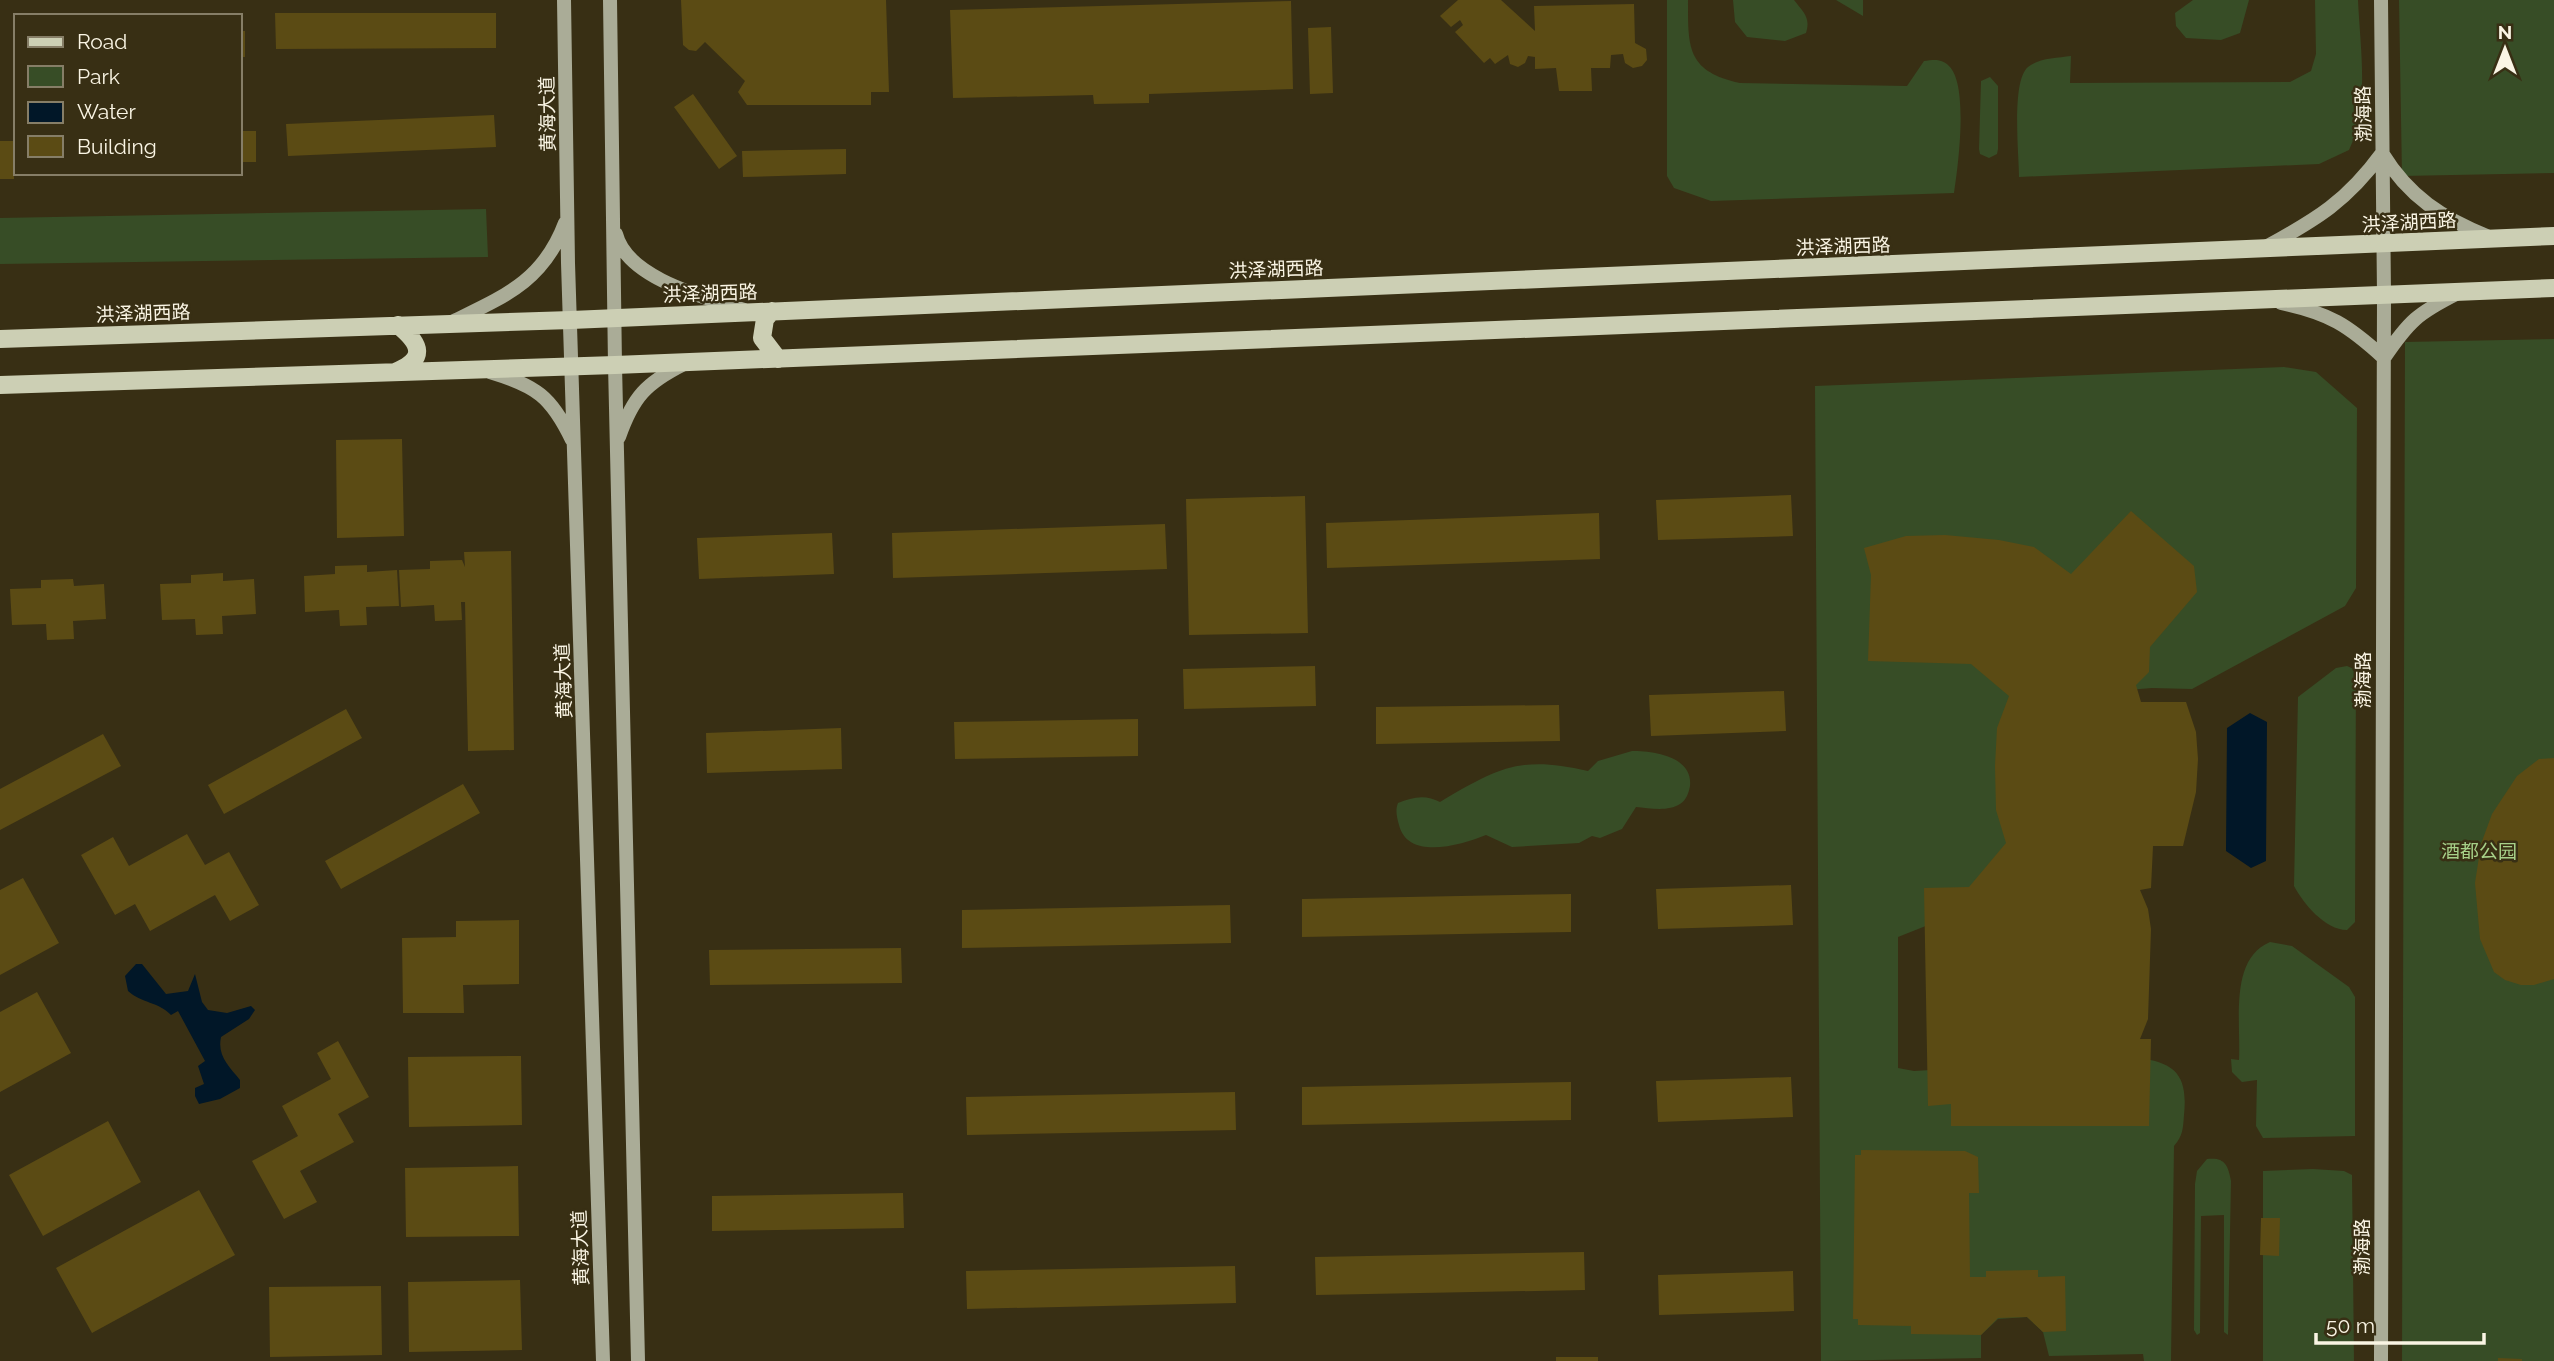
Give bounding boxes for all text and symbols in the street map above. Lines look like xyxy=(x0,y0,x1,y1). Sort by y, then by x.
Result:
legend xyxy=(14,14,242,175)
north arrow xyxy=(2470,14,2540,84)
text: N xyxy=(2498,21,2512,43)
text: Road xyxy=(77,29,127,54)
text: Park xyxy=(77,64,120,89)
street label: 黄海大道 xyxy=(535,76,559,152)
street label: 渤海路 xyxy=(2352,85,2374,143)
text: Water xyxy=(77,99,136,124)
text: Building xyxy=(77,134,157,159)
street label: 洪泽湖西路 xyxy=(2361,209,2457,235)
street label: 洪泽湖西路 xyxy=(1795,233,1891,259)
street label: 洪泽湖西路 xyxy=(1228,256,1324,282)
street label: 洪泽湖西路 xyxy=(662,280,758,306)
street label: 洪泽湖西路 xyxy=(95,300,191,326)
street label: 黄海大道 xyxy=(551,643,575,719)
street label: 渤海路 xyxy=(2352,651,2374,709)
park label: 酒都公园 xyxy=(2441,840,2517,862)
street label: 黄海大道 xyxy=(568,1210,592,1286)
street label: 渤海路 xyxy=(2351,1218,2373,1276)
scale bar xyxy=(2316,1302,2484,1346)
text: 50 m xyxy=(2326,1313,2375,1338)

